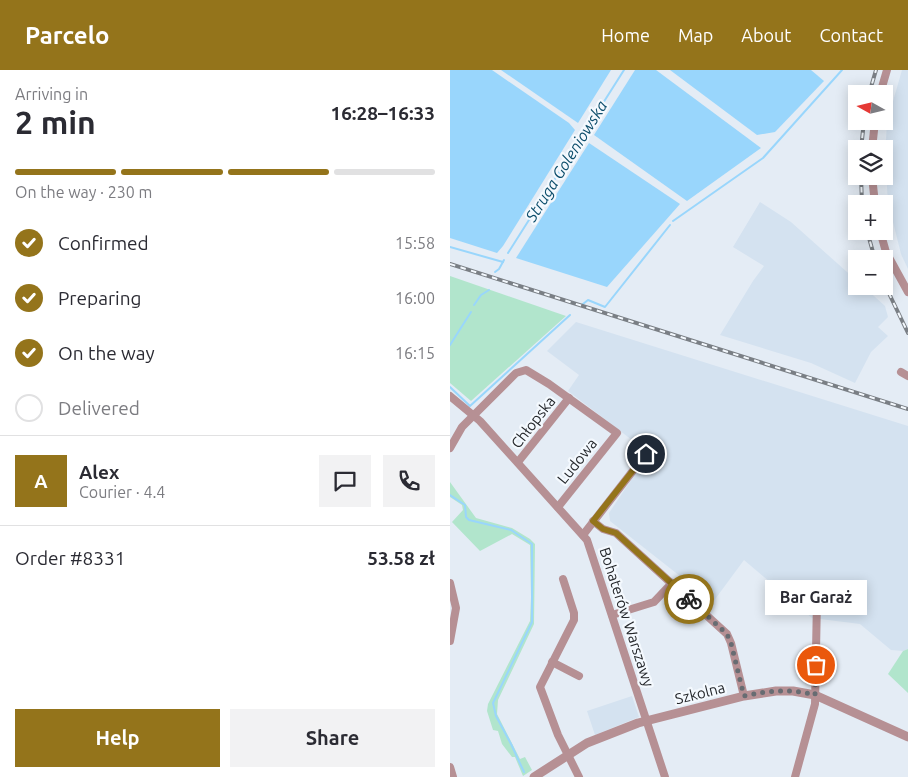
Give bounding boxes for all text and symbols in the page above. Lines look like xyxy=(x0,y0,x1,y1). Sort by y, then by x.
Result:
text: Parcelo xyxy=(25,22,109,49)
text: Home xyxy=(601,25,650,45)
text: Map xyxy=(678,25,713,45)
text: About xyxy=(741,25,791,45)
text: Contact xyxy=(819,25,883,45)
text: Arriving in xyxy=(15,85,88,103)
north arrow xyxy=(848,85,892,130)
map controls xyxy=(848,85,893,295)
water label: Struga Goleniowska xyxy=(521,97,611,226)
text: 16:28–16:33 xyxy=(330,102,435,124)
text: 2 min xyxy=(15,104,96,140)
button: layers xyxy=(848,140,893,185)
text: On the way · 230 m xyxy=(15,183,152,201)
button: + xyxy=(848,195,893,240)
icon: check xyxy=(15,229,43,257)
text: Confirmed xyxy=(58,232,149,254)
text: 15:58 xyxy=(395,234,435,252)
button: − xyxy=(848,250,893,295)
icon: check xyxy=(15,284,43,312)
text: Preparing xyxy=(58,287,142,309)
text: 16:00 xyxy=(395,289,435,307)
icon: check xyxy=(15,339,43,367)
text: On the way xyxy=(58,342,155,364)
text: 16:15 xyxy=(395,344,435,362)
street label: Chłopska xyxy=(507,393,559,451)
text: Delivered xyxy=(58,397,140,419)
pin xyxy=(625,433,667,475)
street label: Ludowa xyxy=(554,435,600,487)
icon: home xyxy=(632,440,660,468)
button: chat xyxy=(319,455,371,507)
button: phone xyxy=(383,455,435,507)
text: Alex xyxy=(79,461,119,483)
text: A xyxy=(34,470,48,492)
text: Courier · 4.4 xyxy=(79,483,165,501)
street label: Bohaterów Warszawy xyxy=(596,545,658,689)
text: Order #8331 xyxy=(15,547,125,569)
text: 53.58 zł xyxy=(367,547,435,569)
courier xyxy=(664,574,714,624)
callout: Bar Garaż xyxy=(765,580,867,615)
icon: bike xyxy=(675,585,703,613)
text: Bar Garaż xyxy=(780,588,852,606)
pin xyxy=(795,644,837,686)
icon: bag xyxy=(802,651,830,679)
street label: Szkolna xyxy=(673,679,727,707)
button: Help xyxy=(15,709,220,767)
button: Share xyxy=(230,709,435,767)

